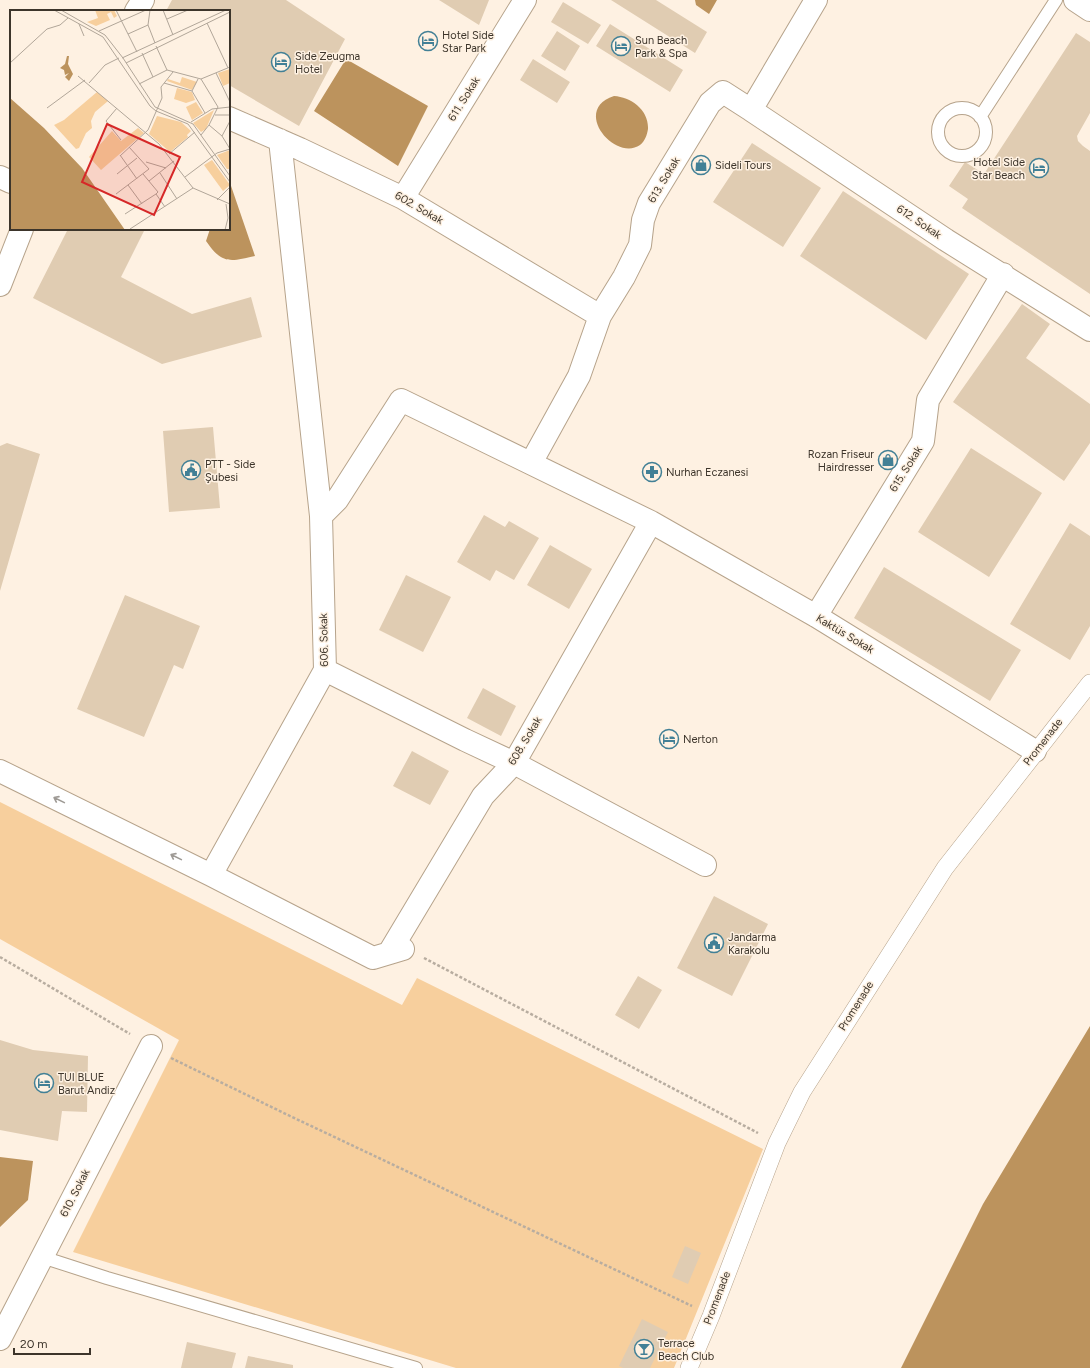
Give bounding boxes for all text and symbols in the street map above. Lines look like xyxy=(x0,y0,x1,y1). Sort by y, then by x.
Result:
inset map xyxy=(10,10,230,230)
place label: Hotel Side Star Park xyxy=(442,29,494,55)
hotel icon: Hotel Side Star Park xyxy=(417,30,439,52)
place label: Sun Beach Park & Spa xyxy=(635,34,687,60)
hotel icon: Sun Beach Park & Spa xyxy=(610,35,632,57)
place label: Side Zeugma Hotel xyxy=(295,50,360,76)
hotel icon: Side Zeugma Hotel xyxy=(270,51,292,73)
street label: 611. Sokak xyxy=(445,74,483,123)
street label: 613. Sokak xyxy=(645,154,683,205)
shop icon: Sideli Tours xyxy=(690,154,712,176)
place label: Hotel Side Star Beach xyxy=(972,156,1025,182)
hotel icon: Hotel Side Star Beach xyxy=(1028,157,1050,179)
place label: Sideli Tours xyxy=(715,159,771,172)
street label: 602. Sokak xyxy=(392,189,446,227)
street label: 612. Sokak xyxy=(894,202,944,242)
street label: 615. Sokak xyxy=(887,443,925,494)
place label: Rozan Friseur Hairdresser xyxy=(808,448,874,474)
shop icon: Rozan Friseur Hairdresser xyxy=(877,449,899,471)
place label: PTT - Side Şubesi xyxy=(205,458,255,484)
public building icon: PTT - Side Şubesi xyxy=(180,459,202,481)
pharmacy icon: Nurhan Eczanesi xyxy=(641,461,663,483)
place label: Nurhan Eczanesi xyxy=(666,466,748,479)
street label: 606. Sokak xyxy=(317,612,331,667)
street label: Kaktüs Sokak xyxy=(814,612,877,657)
street label: 608. Sokak xyxy=(505,714,545,768)
street label: Promenade xyxy=(1021,716,1065,768)
hotel icon: Nerton xyxy=(658,728,680,750)
place label: Nerton xyxy=(683,733,718,746)
one-way arrow xyxy=(53,796,65,803)
one-way arrow xyxy=(170,853,182,861)
place label: Jandarma Karakolu xyxy=(728,931,776,957)
public building icon: Jandarma Karakolu xyxy=(703,932,725,954)
street label: Promenade xyxy=(836,979,876,1033)
place label: TUI BLUE Barut Andiz xyxy=(58,1071,115,1097)
hotel icon: TUI BLUE Barut Andiz xyxy=(33,1072,55,1094)
street label: 610. Sokak xyxy=(57,1166,93,1219)
street label: Promenade xyxy=(701,1270,733,1326)
scale bar xyxy=(14,1330,90,1356)
text: 20 m xyxy=(20,1337,48,1351)
place label: Terrace Beach Club xyxy=(658,1337,714,1363)
bar icon: Terrace Beach Club xyxy=(633,1338,655,1360)

